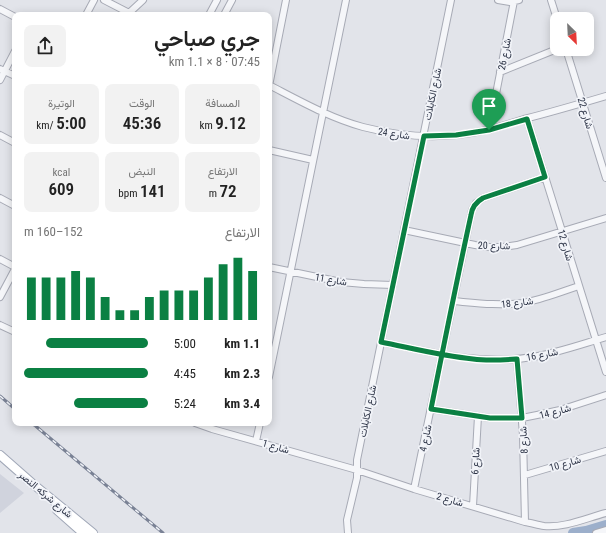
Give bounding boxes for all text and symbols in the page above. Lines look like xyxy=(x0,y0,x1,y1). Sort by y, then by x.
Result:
north arrow xyxy=(550,12,594,56)
map controls xyxy=(550,12,594,56)
button: share xyxy=(24,25,66,67)
text: جري صباحي xyxy=(154,26,260,51)
street label: شارع 26 xyxy=(496,37,514,71)
text: 07:45 · 8 × 1.1 km xyxy=(169,54,260,69)
street label: شارع الكابلات xyxy=(422,67,444,121)
pin xyxy=(472,89,506,130)
icon: arrive xyxy=(478,95,500,117)
street label: شارع 22 xyxy=(575,96,596,131)
text: الوتيرة xyxy=(48,97,75,110)
text: الوقت xyxy=(129,97,155,110)
text: المسافة xyxy=(205,97,240,110)
text: 5:00 xyxy=(56,113,86,133)
text: 45:36 xyxy=(123,113,161,133)
text: 9.12 xyxy=(215,113,246,133)
text: /km xyxy=(36,119,56,132)
text: km xyxy=(200,119,215,132)
street label: شارع 24 xyxy=(377,126,411,142)
text: النبض xyxy=(128,165,156,178)
text: الارتفاع xyxy=(208,165,238,178)
text: kcal xyxy=(52,166,70,179)
text: 609 xyxy=(49,179,74,199)
text: 141 xyxy=(140,181,166,201)
text: 72 xyxy=(220,181,237,201)
text: bpm xyxy=(118,187,140,200)
text: m xyxy=(209,187,220,200)
text: 152–160 m xyxy=(24,224,83,239)
text: الارتفاع xyxy=(225,225,260,240)
street label: شارع 12 xyxy=(555,228,576,263)
street label: شارع 20 xyxy=(478,240,510,252)
street label: شارع 11 xyxy=(314,271,348,289)
street label: شارع 18 xyxy=(500,295,534,311)
text: 5:00 xyxy=(174,336,196,351)
text: 1.1 km xyxy=(224,336,260,351)
street label: شارع 16 xyxy=(525,346,559,364)
text: 4:45 xyxy=(174,366,196,381)
text: 2.3 km xyxy=(224,366,260,381)
street label: شارع الكابلات xyxy=(357,384,379,438)
text: 5:24 xyxy=(174,396,196,411)
text: 3.4 km xyxy=(224,396,260,411)
street label: شارع 14 xyxy=(538,402,573,422)
street label: شارع 4 xyxy=(417,423,435,453)
street label: شارع 8 xyxy=(517,426,531,454)
street label: شارع 1 xyxy=(261,437,291,457)
street label: شارع 6 xyxy=(469,447,483,475)
street label: شارع 10 xyxy=(548,454,583,474)
street label: شارع شركه النصر xyxy=(15,468,75,521)
street label: شارع 2 xyxy=(435,490,465,510)

